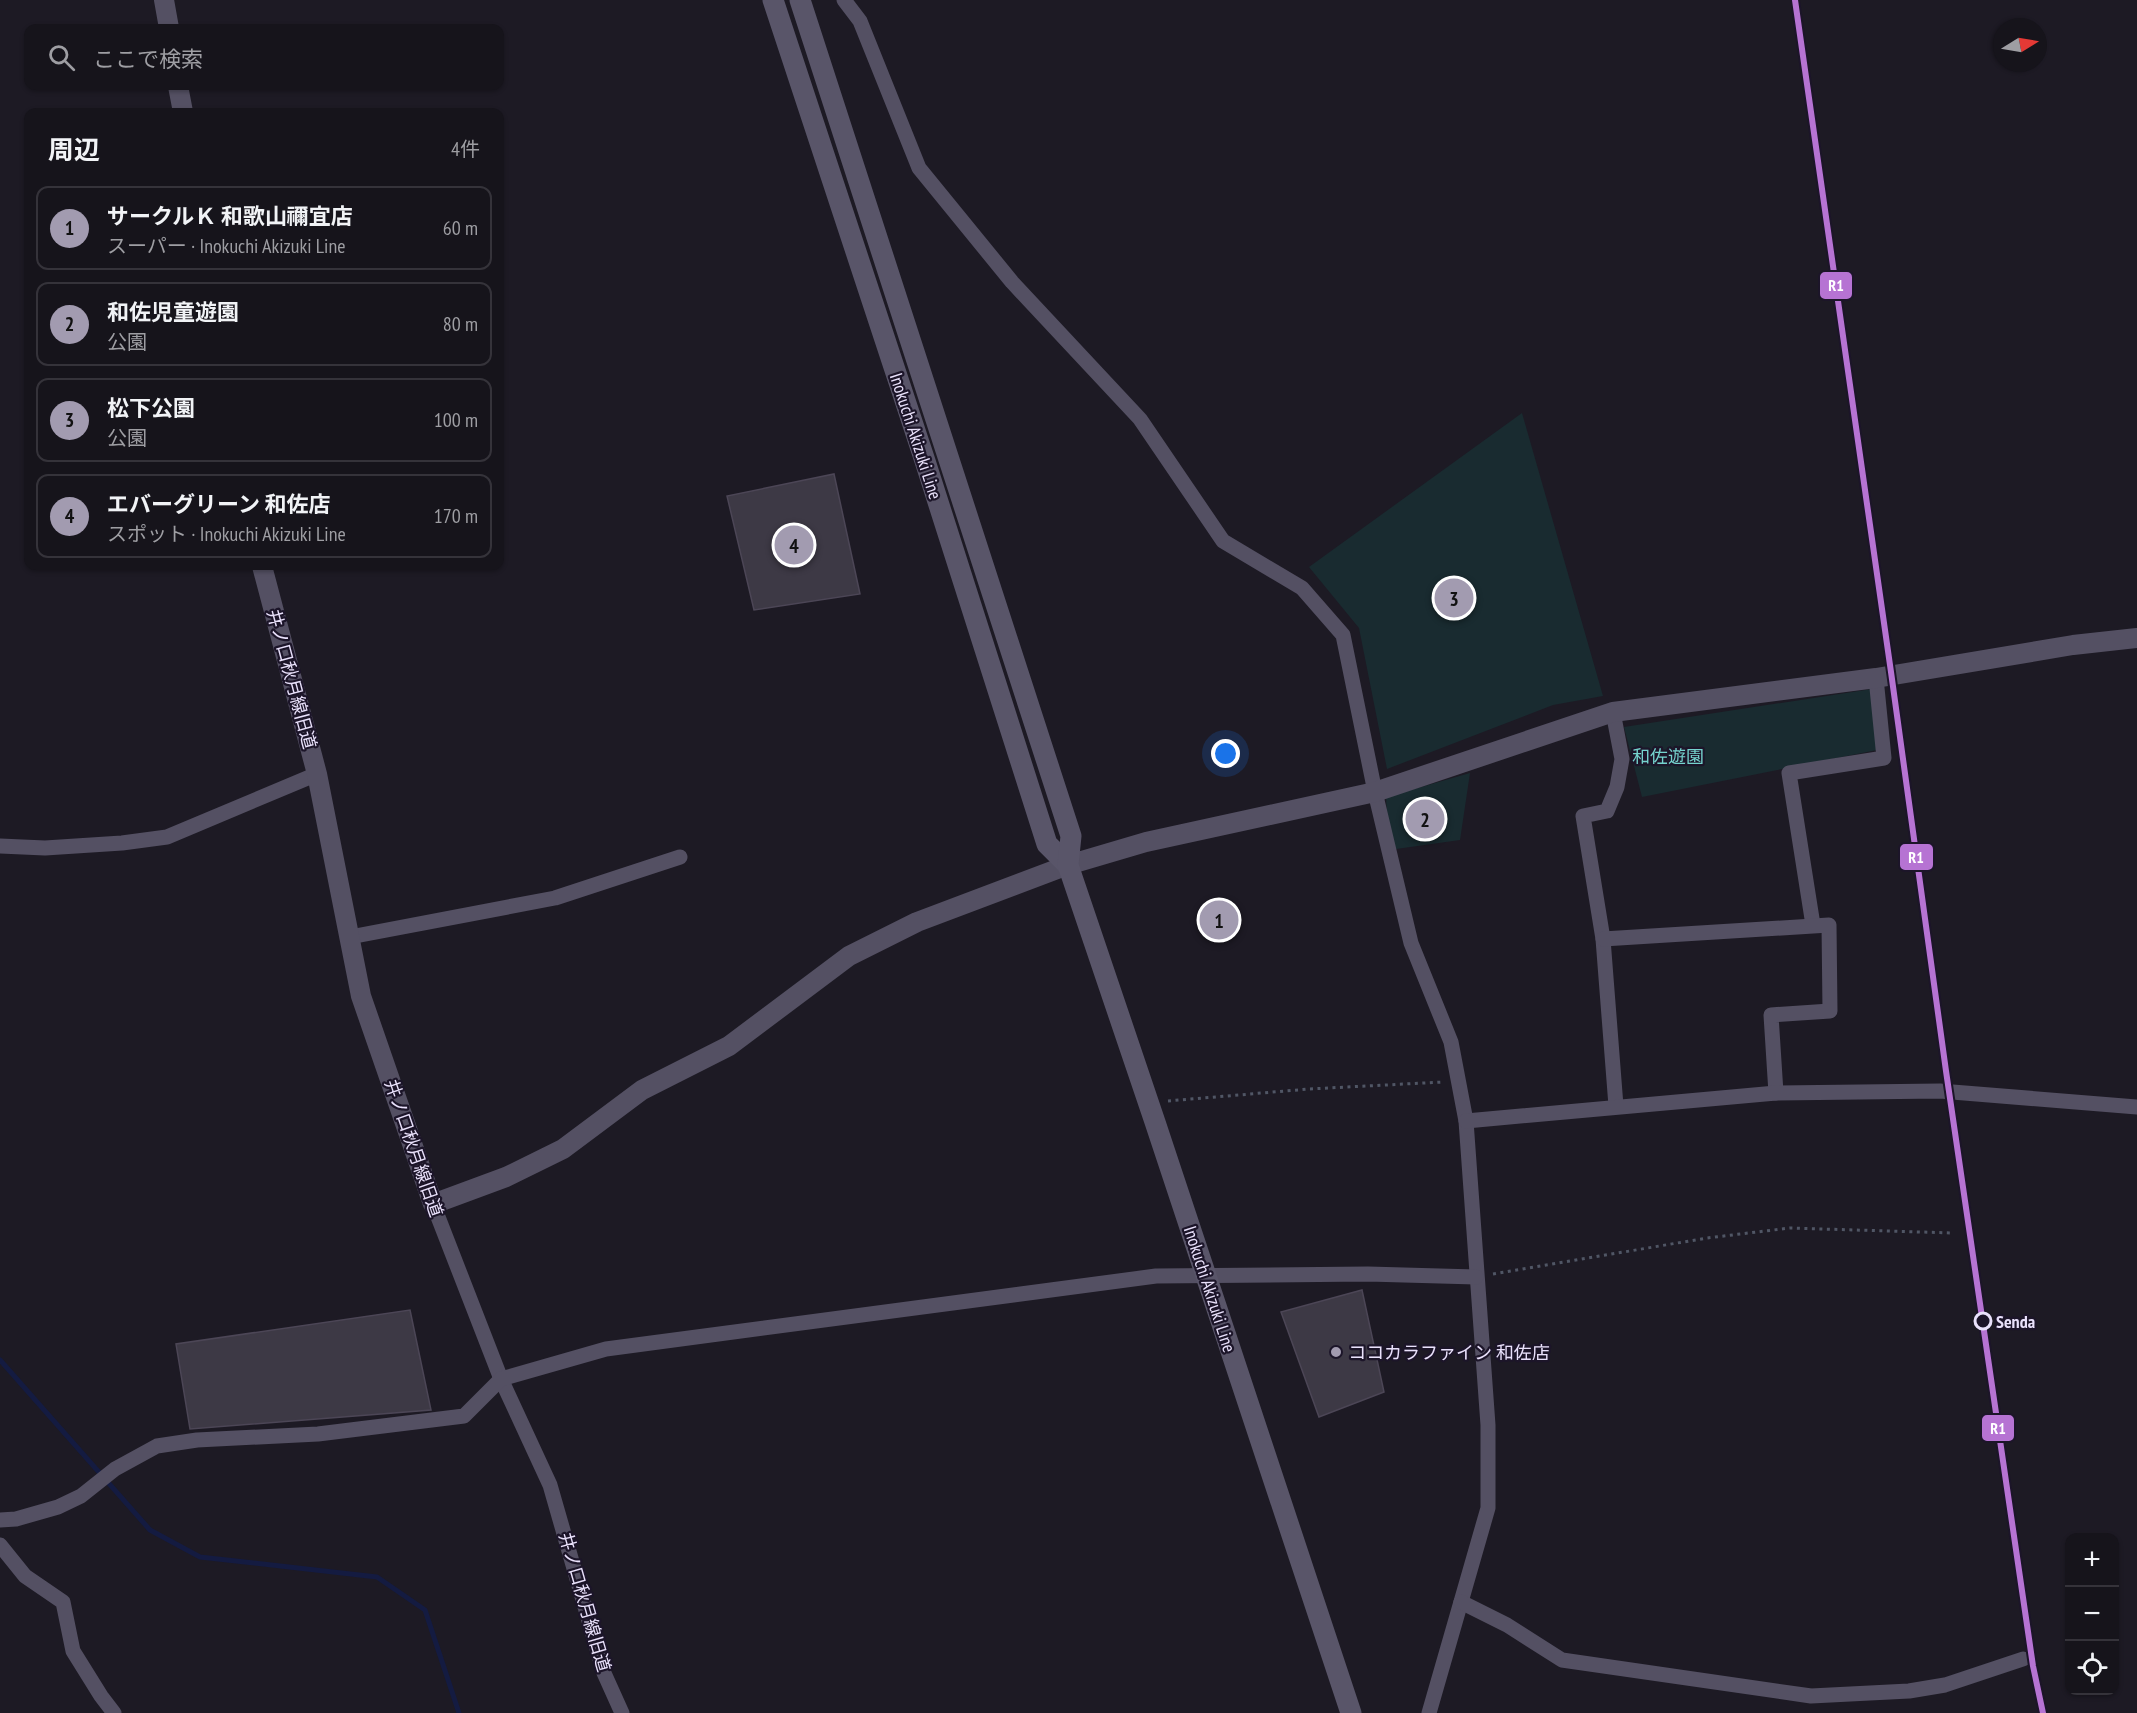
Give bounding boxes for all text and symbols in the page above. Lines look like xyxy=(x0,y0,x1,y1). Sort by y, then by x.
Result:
north arrow xyxy=(1993,18,2047,72)
search box xyxy=(24,24,504,90)
icon: search xyxy=(45,41,78,74)
text: ここで検索 xyxy=(93,45,203,73)
text: 周辺 xyxy=(48,133,100,166)
text: 4件 xyxy=(451,136,480,162)
text: サークルＫ 和歌山禰宜店 xyxy=(107,202,353,230)
text: 1 xyxy=(65,215,74,241)
text: 60 m xyxy=(443,215,478,241)
text: スーパー · Inokuchi Akizuki Line xyxy=(107,233,345,259)
line badge: R1 xyxy=(1819,271,1853,300)
text: R1 xyxy=(1828,275,1844,295)
text: 和佐児童遊園 xyxy=(107,298,239,326)
text: 2 xyxy=(65,311,74,337)
text: 80 m xyxy=(443,311,478,337)
text: 公園 xyxy=(107,329,147,355)
street label: Inokuchi Akizuki Line xyxy=(885,370,947,502)
text: 松下公園 xyxy=(107,394,195,422)
text: 3 xyxy=(65,407,74,433)
text: 100 m xyxy=(434,407,478,433)
text: 公園 xyxy=(107,425,147,451)
text: エバーグリーン 和佐店 xyxy=(107,490,330,518)
text: 4 xyxy=(65,503,74,529)
text: 170 m xyxy=(434,503,478,529)
text: スポット · Inokuchi Akizuki Line xyxy=(107,521,346,547)
pin: 4 xyxy=(774,522,814,568)
pin: 3 xyxy=(1434,576,1474,620)
street label: 井ノ口秋月線旧道 xyxy=(262,606,322,752)
your location xyxy=(1211,739,1240,768)
park label: 和佐遊園 xyxy=(1632,745,1704,768)
pin: 2 xyxy=(1406,796,1444,842)
line badge: R1 xyxy=(1899,843,1934,871)
text: R1 xyxy=(1908,847,1924,867)
pin: 1 xyxy=(1200,898,1238,942)
street label: 井ノ口秋月線旧道 xyxy=(380,1076,448,1220)
street label: Inokuchi Akizuki Line xyxy=(1179,1223,1241,1355)
place label: Senda xyxy=(1996,1310,2035,1333)
marker: Senda xyxy=(1974,1312,1992,1330)
place label: ココカラファイン 和佐店 xyxy=(1348,1341,1550,1364)
marker: ココカラファイン 和佐店 xyxy=(1329,1345,1343,1359)
line badge: R1 xyxy=(1981,1414,2015,1442)
text: R1 xyxy=(1990,1418,2006,1438)
street label: 井ノ口秋月線旧道 xyxy=(554,1530,616,1674)
map controls xyxy=(2065,1533,2119,1695)
button: + xyxy=(2065,1533,2119,1587)
button: − xyxy=(2065,1587,2119,1641)
button: locate xyxy=(2065,1641,2119,1695)

